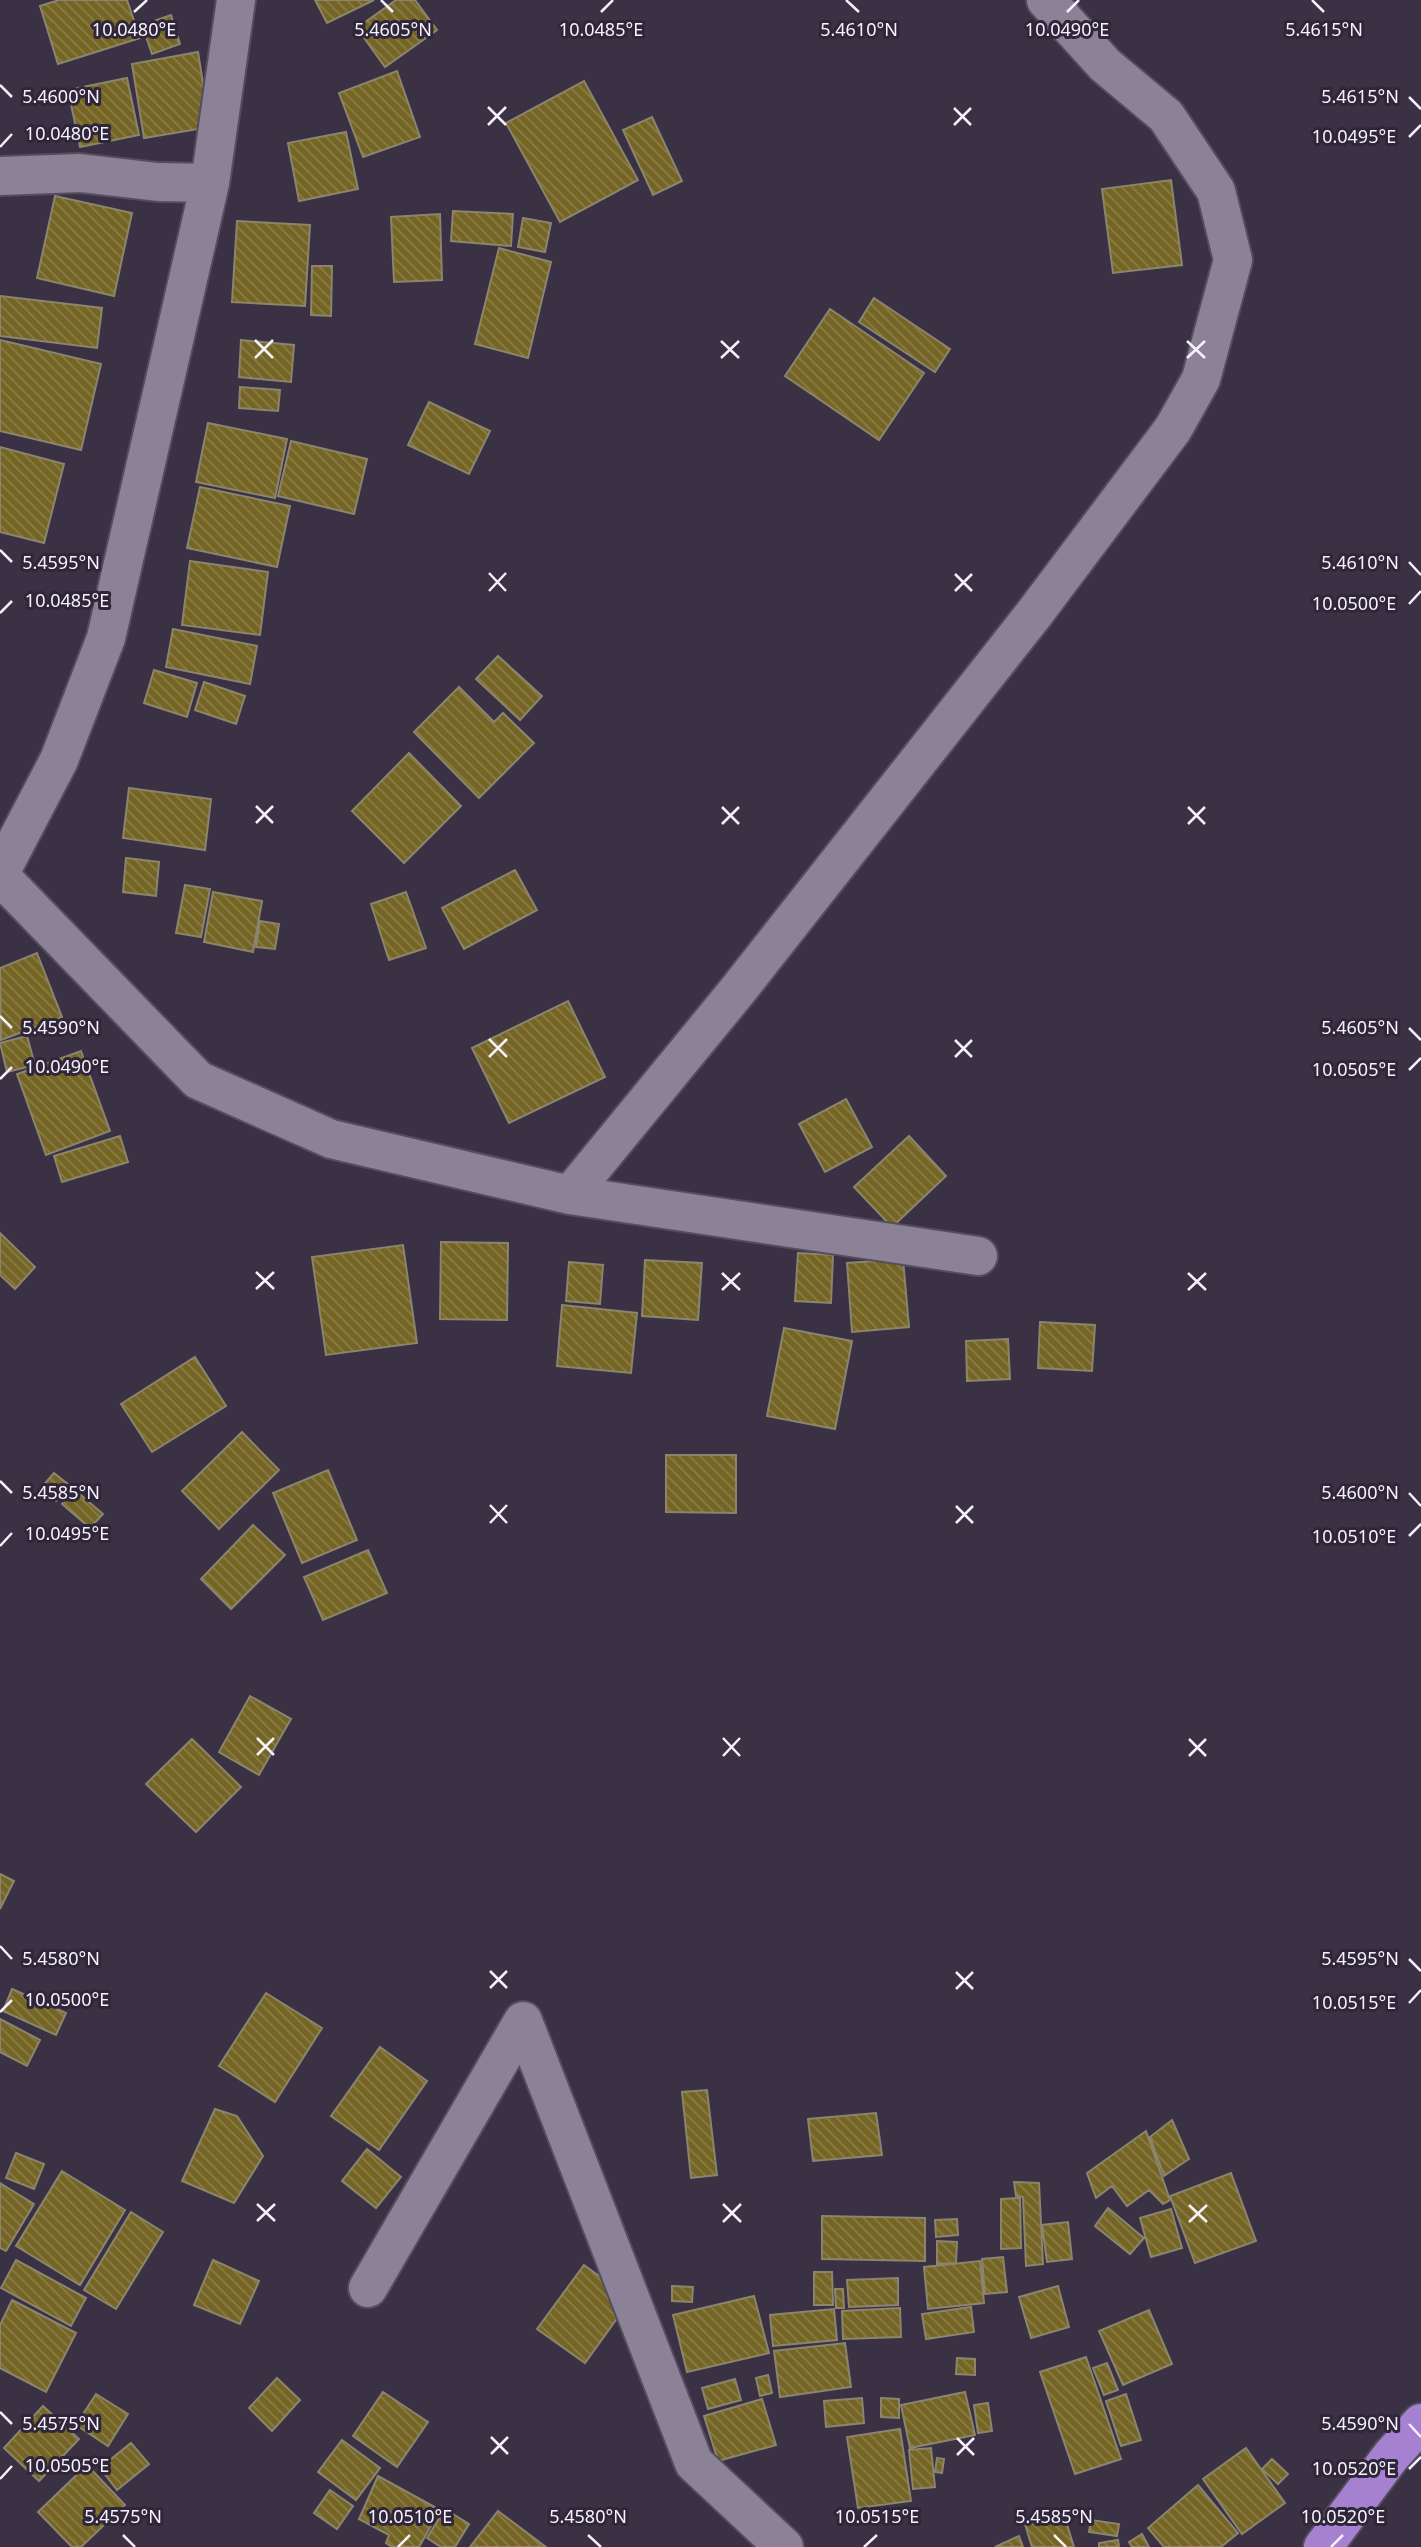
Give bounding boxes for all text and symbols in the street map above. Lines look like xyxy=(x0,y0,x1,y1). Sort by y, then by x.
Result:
text: 10.0480°E xyxy=(92,17,176,41)
text: 5.4605°N xyxy=(354,17,432,41)
text: 10.0485°E xyxy=(559,17,643,41)
text: 5.4610°N xyxy=(820,17,898,41)
text: 10.0490°E xyxy=(1025,17,1109,41)
text: 5.4615°N xyxy=(1285,17,1363,41)
text: 5.4600°N xyxy=(22,84,100,108)
text: 5.4615°N xyxy=(1321,84,1399,108)
text: 10.0480°E xyxy=(25,121,109,145)
text: 10.0495°E xyxy=(1312,124,1396,148)
text: 5.4595°N xyxy=(22,550,100,574)
text: 5.4610°N xyxy=(1321,550,1399,574)
text: 10.0485°E xyxy=(25,588,109,612)
text: 10.0500°E xyxy=(1312,591,1396,615)
text: 5.4590°N xyxy=(22,1015,100,1039)
text: 5.4605°N xyxy=(1321,1015,1399,1039)
text: 10.0490°E xyxy=(25,1054,109,1078)
text: 10.0505°E xyxy=(1312,1057,1396,1081)
text: 5.4585°N xyxy=(22,1480,100,1504)
text: 5.4600°N xyxy=(1321,1480,1399,1504)
text: 10.0495°E xyxy=(25,1521,109,1545)
text: 10.0510°E xyxy=(1312,1524,1396,1548)
text: 5.4580°N xyxy=(22,1946,100,1970)
text: 5.4595°N xyxy=(1321,1946,1399,1970)
text: 10.0500°E xyxy=(25,1987,109,2011)
text: 10.0515°E xyxy=(1312,1990,1396,2014)
text: 5.4575°N xyxy=(22,2411,100,2435)
text: 5.4590°N xyxy=(1321,2411,1399,2435)
text: 10.0505°E xyxy=(25,2453,109,2477)
text: 10.0520°E xyxy=(1312,2456,1396,2480)
text: 5.4575°N xyxy=(84,2504,162,2528)
text: 10.0510°E xyxy=(368,2504,452,2528)
text: 5.4580°N xyxy=(549,2504,627,2528)
text: 10.0515°E xyxy=(835,2504,919,2528)
text: 5.4585°N xyxy=(1015,2504,1093,2528)
text: 10.0520°E xyxy=(1301,2504,1385,2528)

